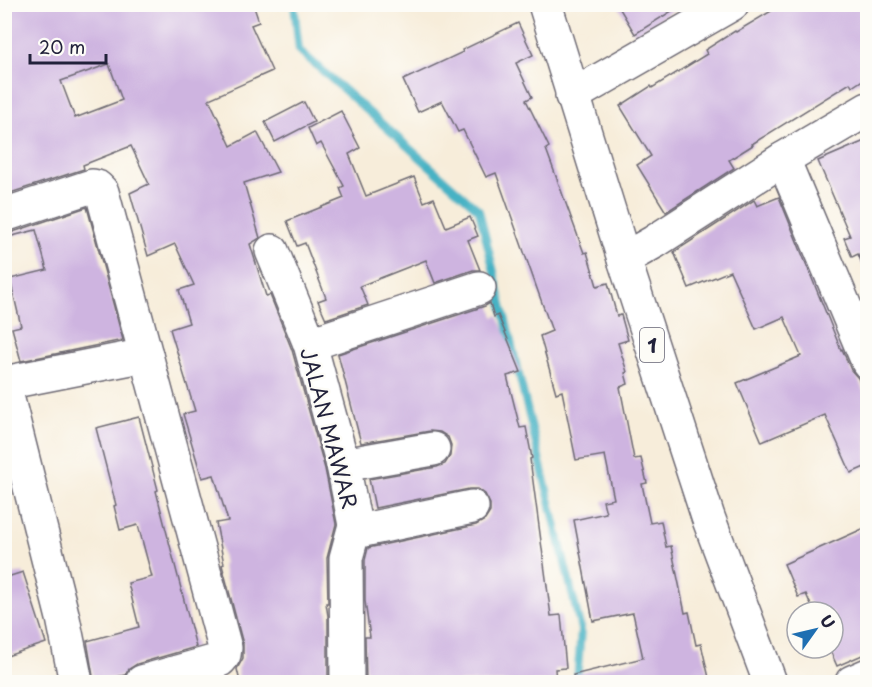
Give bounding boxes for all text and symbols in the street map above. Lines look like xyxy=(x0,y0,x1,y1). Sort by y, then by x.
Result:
scale bar xyxy=(30,27,106,65)
text: 20 m xyxy=(39,33,85,60)
road number: 1 xyxy=(640,328,664,362)
street label: JALAN MAWAR xyxy=(293,344,367,512)
north arrow xyxy=(785,600,845,660)
text: U xyxy=(815,609,842,633)

